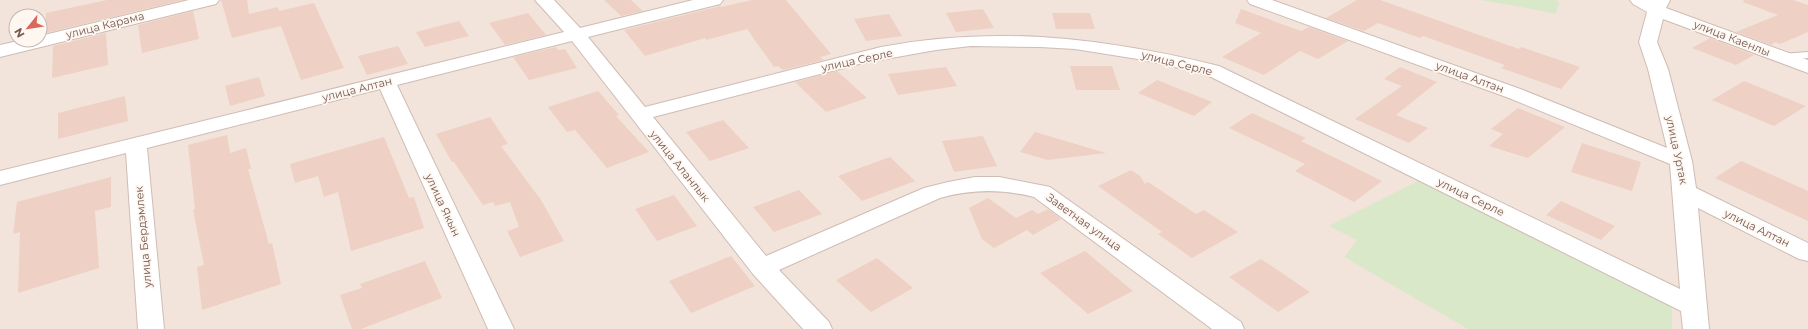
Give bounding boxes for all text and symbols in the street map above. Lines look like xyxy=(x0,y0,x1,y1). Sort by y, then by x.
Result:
north arrow xyxy=(8,8,48,48)
street label: улица Карама xyxy=(63,9,146,42)
street label: улица Каенлы xyxy=(1691,17,1772,59)
text: N xyxy=(11,26,28,40)
street label: улица Серле xyxy=(819,46,894,75)
street label: улица Серле xyxy=(1139,47,1214,79)
street label: улица Алтан xyxy=(1433,58,1506,96)
street label: улица Алтан xyxy=(320,74,393,105)
street label: улица Уртак xyxy=(1663,113,1691,186)
street label: улица Аланлык xyxy=(646,127,714,205)
street label: улица Якын xyxy=(422,170,464,239)
street label: улица Серле xyxy=(1434,174,1507,219)
street label: улица Бердэмлек xyxy=(132,185,154,289)
street label: Заветная улица xyxy=(1044,190,1124,254)
street label: улица Алтан xyxy=(1721,206,1792,250)

